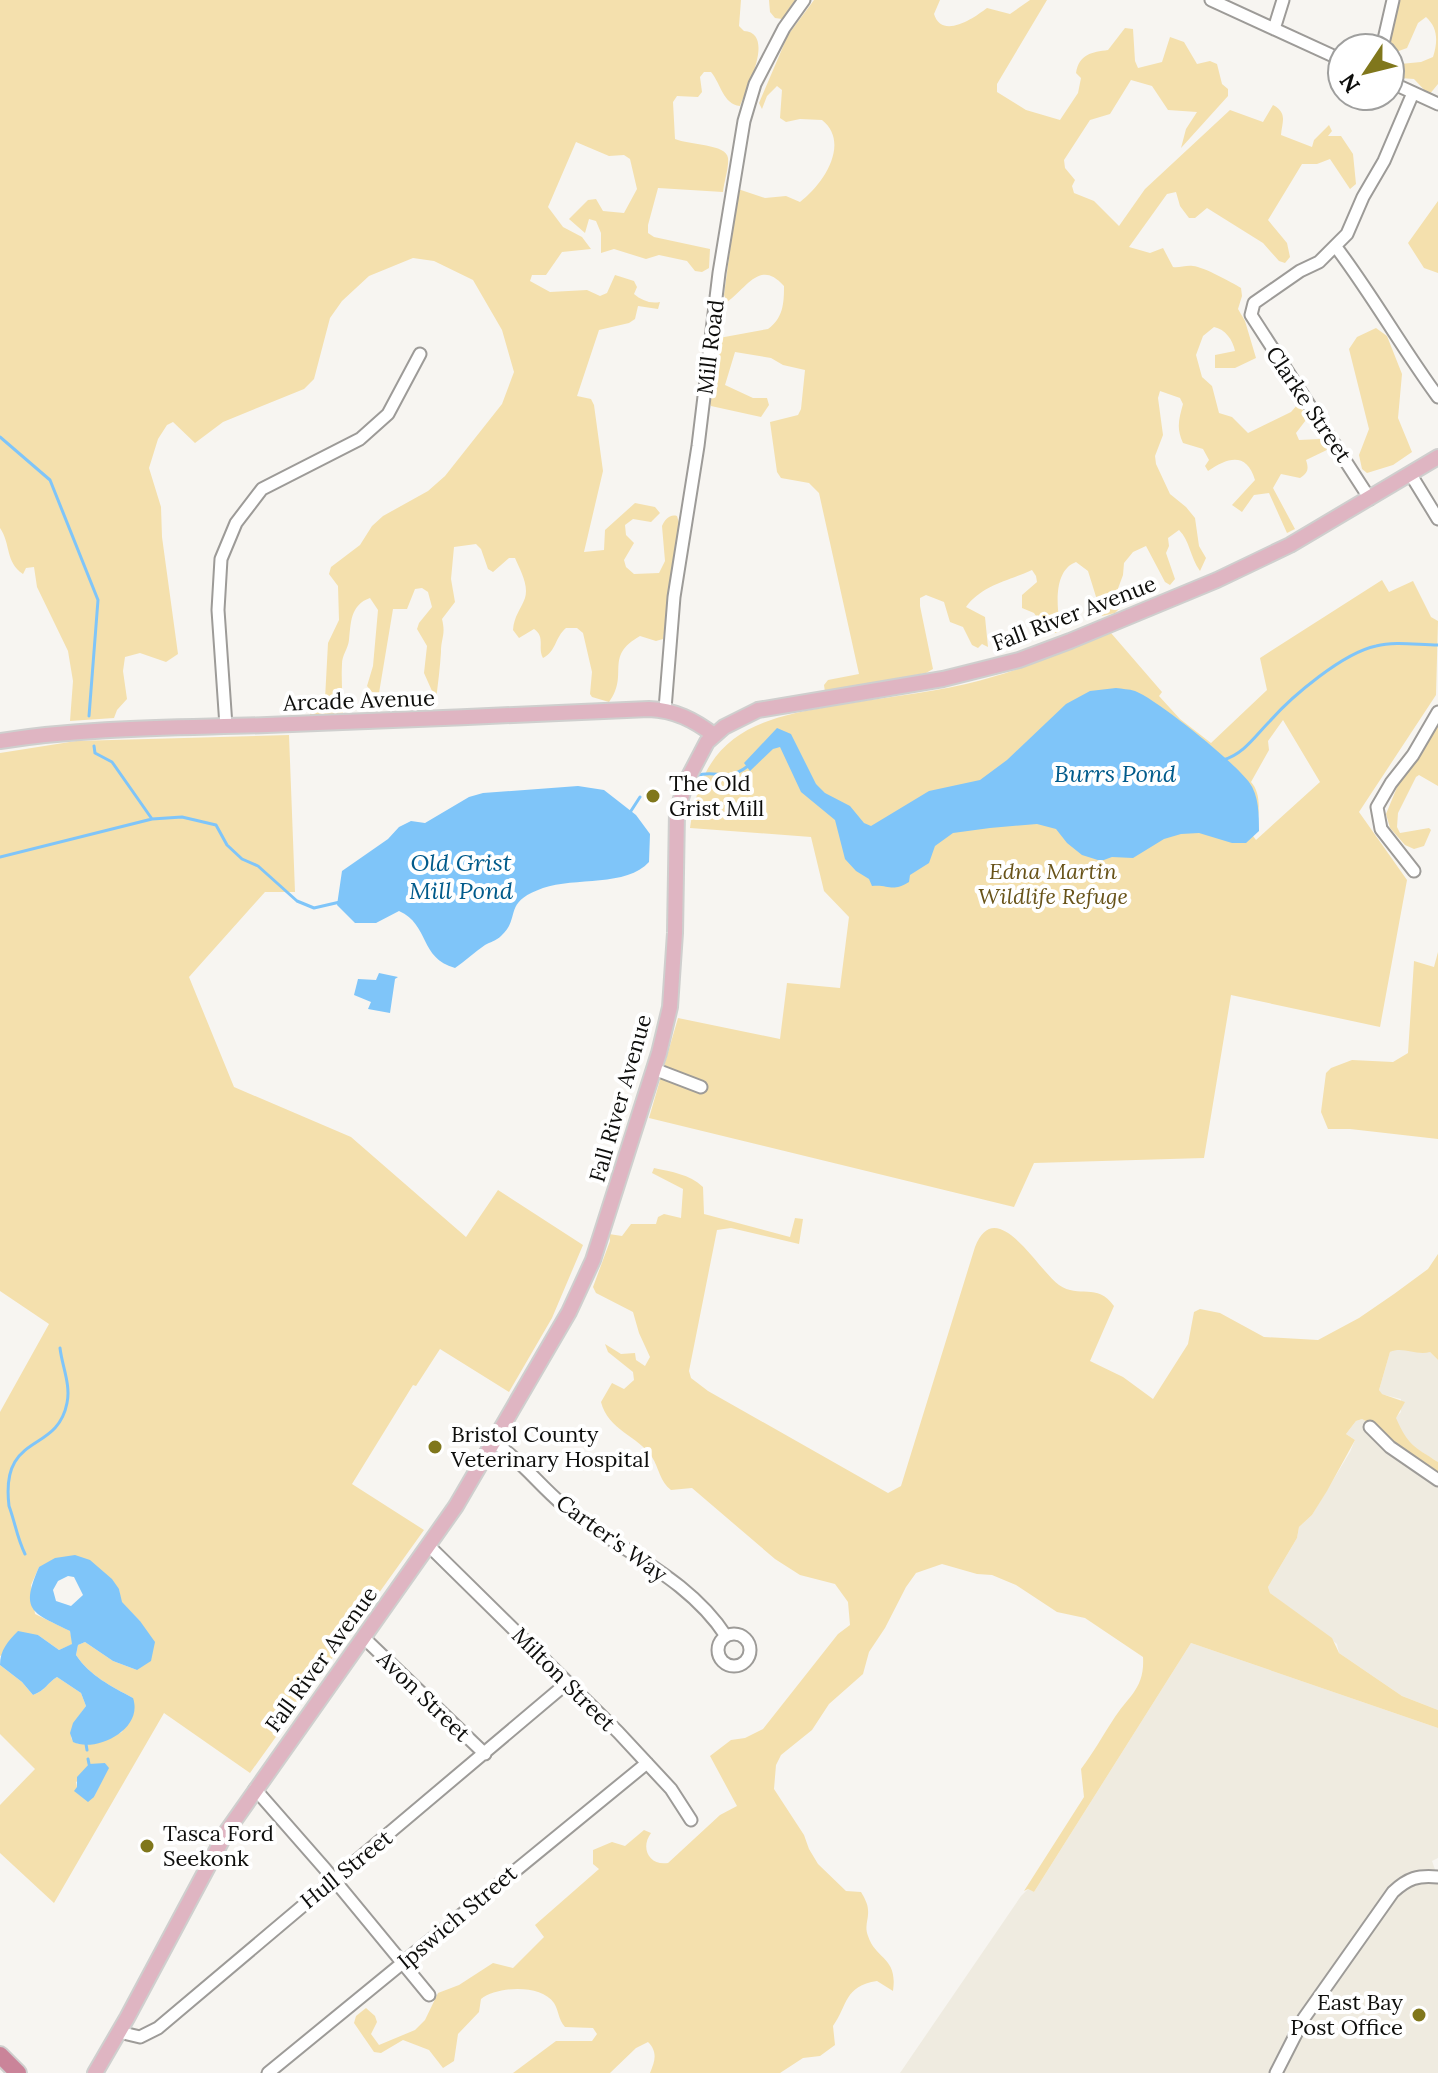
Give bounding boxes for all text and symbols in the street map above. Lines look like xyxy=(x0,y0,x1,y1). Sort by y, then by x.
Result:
north arrow xyxy=(1326,32,1406,112)
text: N xyxy=(1333,68,1366,98)
street label: Mill Road xyxy=(690,298,730,396)
street label: Clarke Street xyxy=(1260,341,1358,468)
street label: Fall River Avenue xyxy=(988,569,1160,657)
street label: Arcade Avenue xyxy=(282,683,435,717)
water label: Burrs Pond xyxy=(1054,758,1177,789)
place label: The Old Grist Mill xyxy=(669,769,764,822)
marker: The Old Grist Mill xyxy=(644,787,662,805)
water label: Old Grist Mill Pond xyxy=(409,847,514,906)
park label: Edna Martin Wildlife Refuge xyxy=(978,857,1128,910)
street label: Fall River Avenue xyxy=(583,1011,657,1185)
place label: Bristol County Veterinary Hospital xyxy=(450,1420,650,1473)
marker: Bristol County Veterinary Hospital xyxy=(426,1438,444,1456)
street label: Carter's Way xyxy=(551,1488,673,1588)
street label: Fall River Avenue xyxy=(259,1581,383,1737)
street label: Milton Street xyxy=(506,1621,622,1737)
street label: Avon Street xyxy=(371,1644,477,1748)
place label: Tasca Ford Seekonk xyxy=(163,1819,274,1872)
street label: Hull Street xyxy=(294,1823,398,1914)
marker: Tasca Ford Seekonk xyxy=(138,1837,156,1855)
street label: Ipswich Street xyxy=(392,1859,523,1975)
place label: East Bay Post Office xyxy=(1290,1988,1403,2041)
marker: East Bay Post Office xyxy=(1410,2006,1428,2024)

